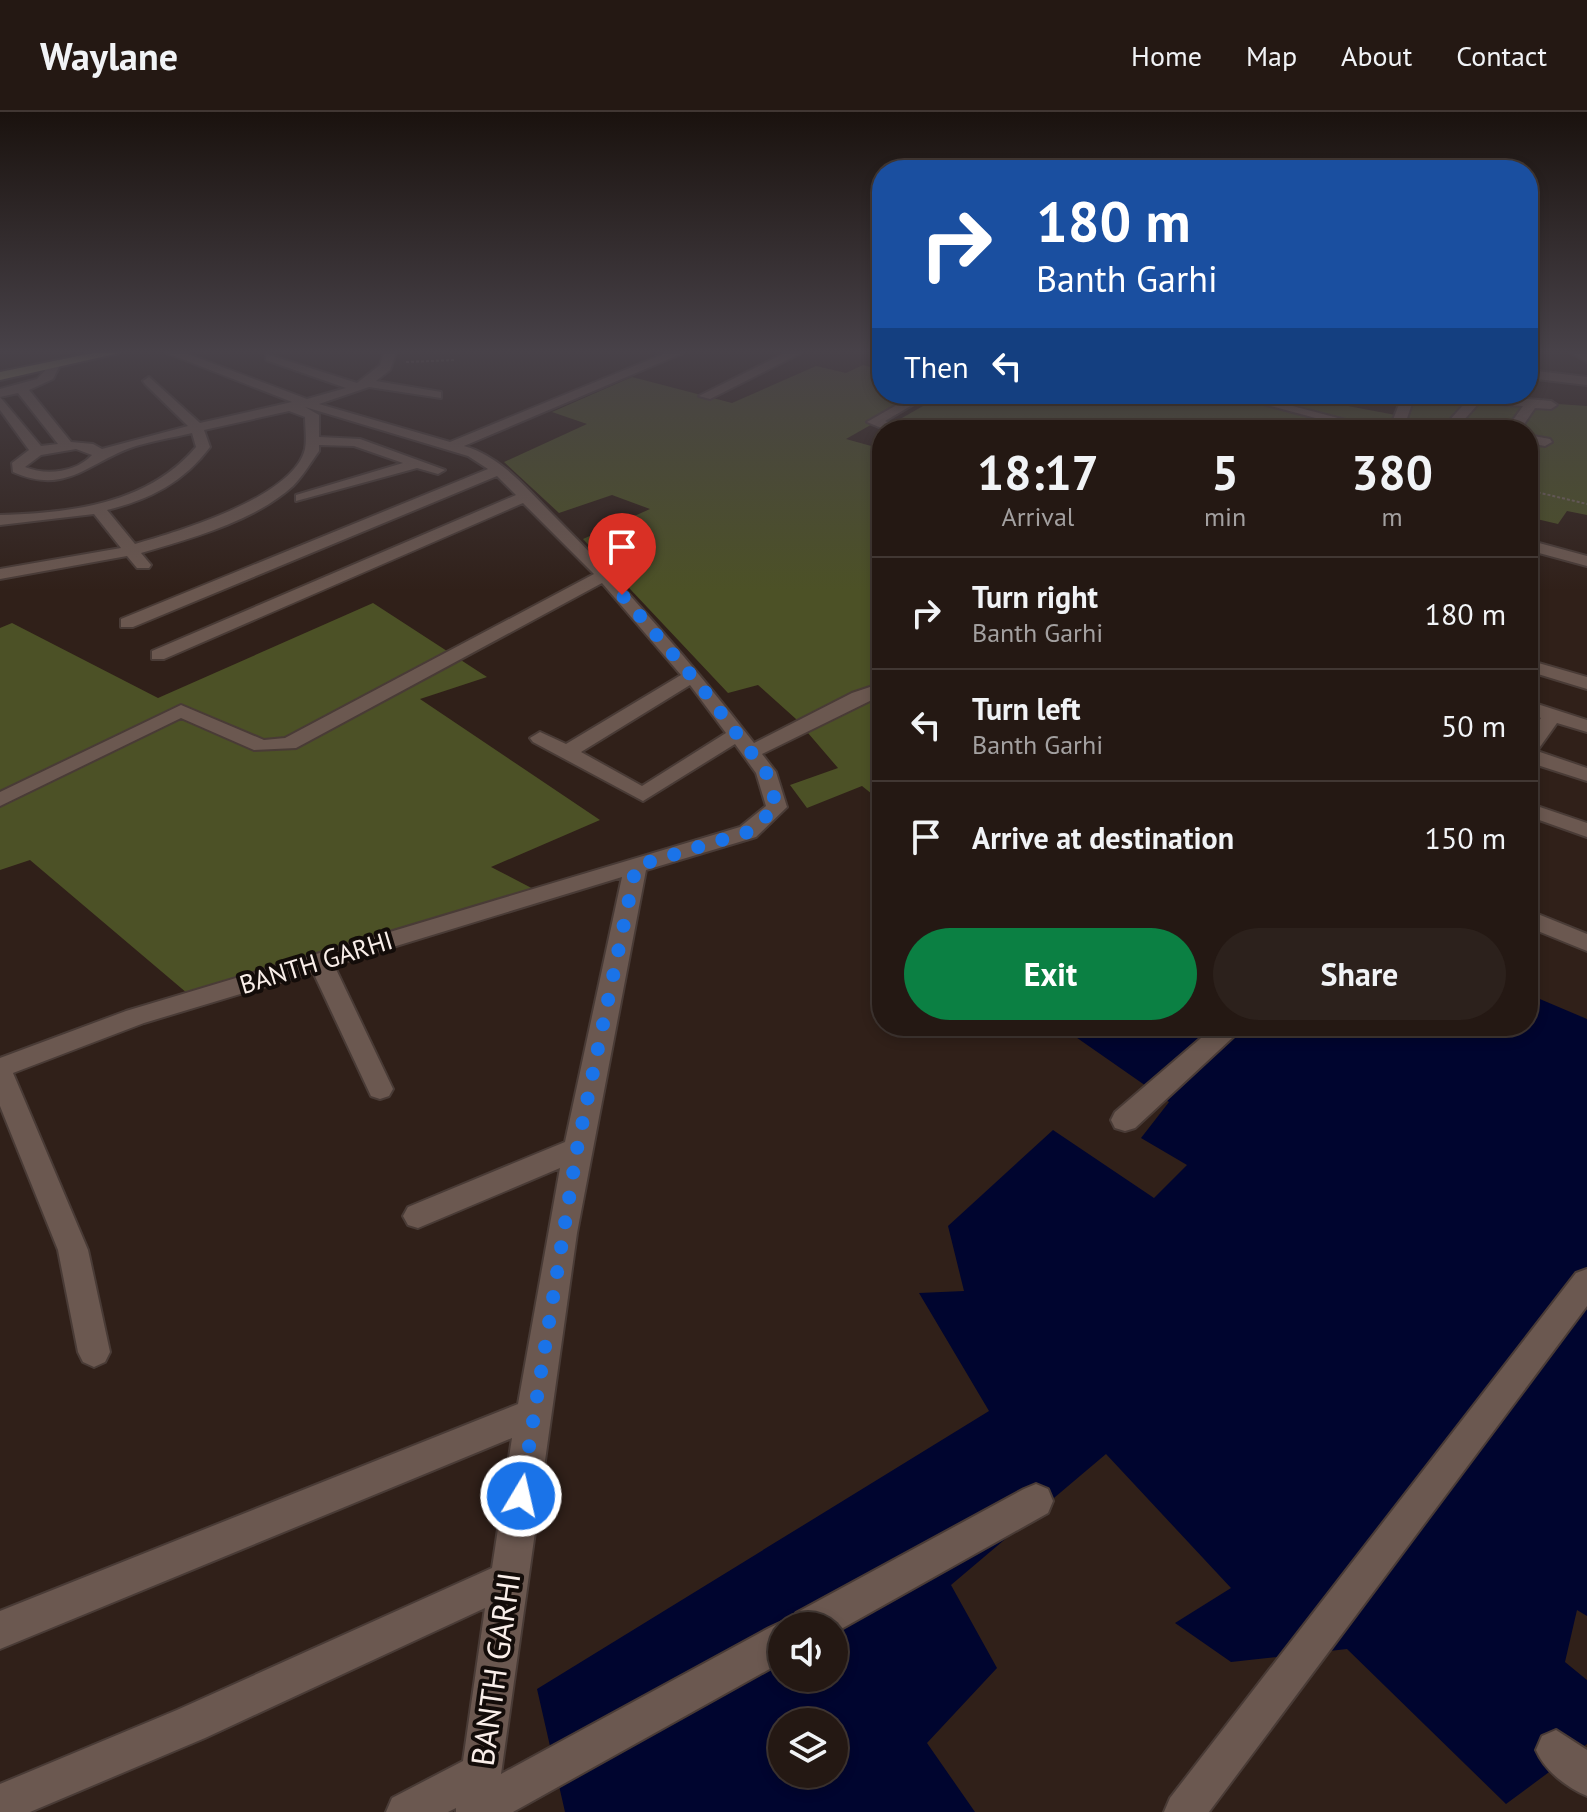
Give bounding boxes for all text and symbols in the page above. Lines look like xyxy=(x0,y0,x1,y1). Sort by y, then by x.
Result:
text: Waylane xyxy=(40,31,178,80)
text: Home xyxy=(1131,37,1202,74)
text: Map xyxy=(1246,37,1297,74)
text: About xyxy=(1341,37,1412,74)
text: Contact xyxy=(1456,37,1547,74)
text: 180 m xyxy=(1036,185,1191,257)
icon: right xyxy=(904,192,1008,296)
text: Banth Garhi xyxy=(1036,255,1218,302)
icon: left xyxy=(985,344,1029,388)
text: Then xyxy=(904,347,969,386)
text: 18:17 xyxy=(977,441,1099,503)
text: 5 xyxy=(1211,441,1239,503)
text: 380 xyxy=(1351,441,1433,503)
text: Arrival xyxy=(1002,500,1074,533)
text: min xyxy=(1204,500,1246,533)
text: m xyxy=(1382,500,1403,533)
pin xyxy=(588,513,656,595)
icon: arrive xyxy=(600,525,644,569)
text: Turn right xyxy=(972,577,1098,616)
icon: right xyxy=(904,591,948,635)
text: 180 m xyxy=(1425,594,1506,633)
text: Banth Garhi xyxy=(972,616,1103,649)
text: Turn left xyxy=(972,689,1080,728)
icon: left xyxy=(904,703,948,747)
text: 50 m xyxy=(1441,706,1506,745)
text: Banth Garhi xyxy=(972,728,1103,761)
icon: arrive xyxy=(904,815,948,859)
text: Arrive at destination xyxy=(972,818,1234,857)
text: 150 m xyxy=(1425,818,1506,857)
street label: BANTH GARHI xyxy=(235,923,397,1001)
button: Exit xyxy=(904,928,1197,1020)
button: Share xyxy=(1213,928,1506,1020)
position arrow xyxy=(479,1454,563,1538)
street label: BANTH GARHI xyxy=(461,1570,529,1768)
map controls xyxy=(768,1612,848,1788)
button: sound xyxy=(768,1612,848,1692)
button: layers xyxy=(768,1708,848,1788)

